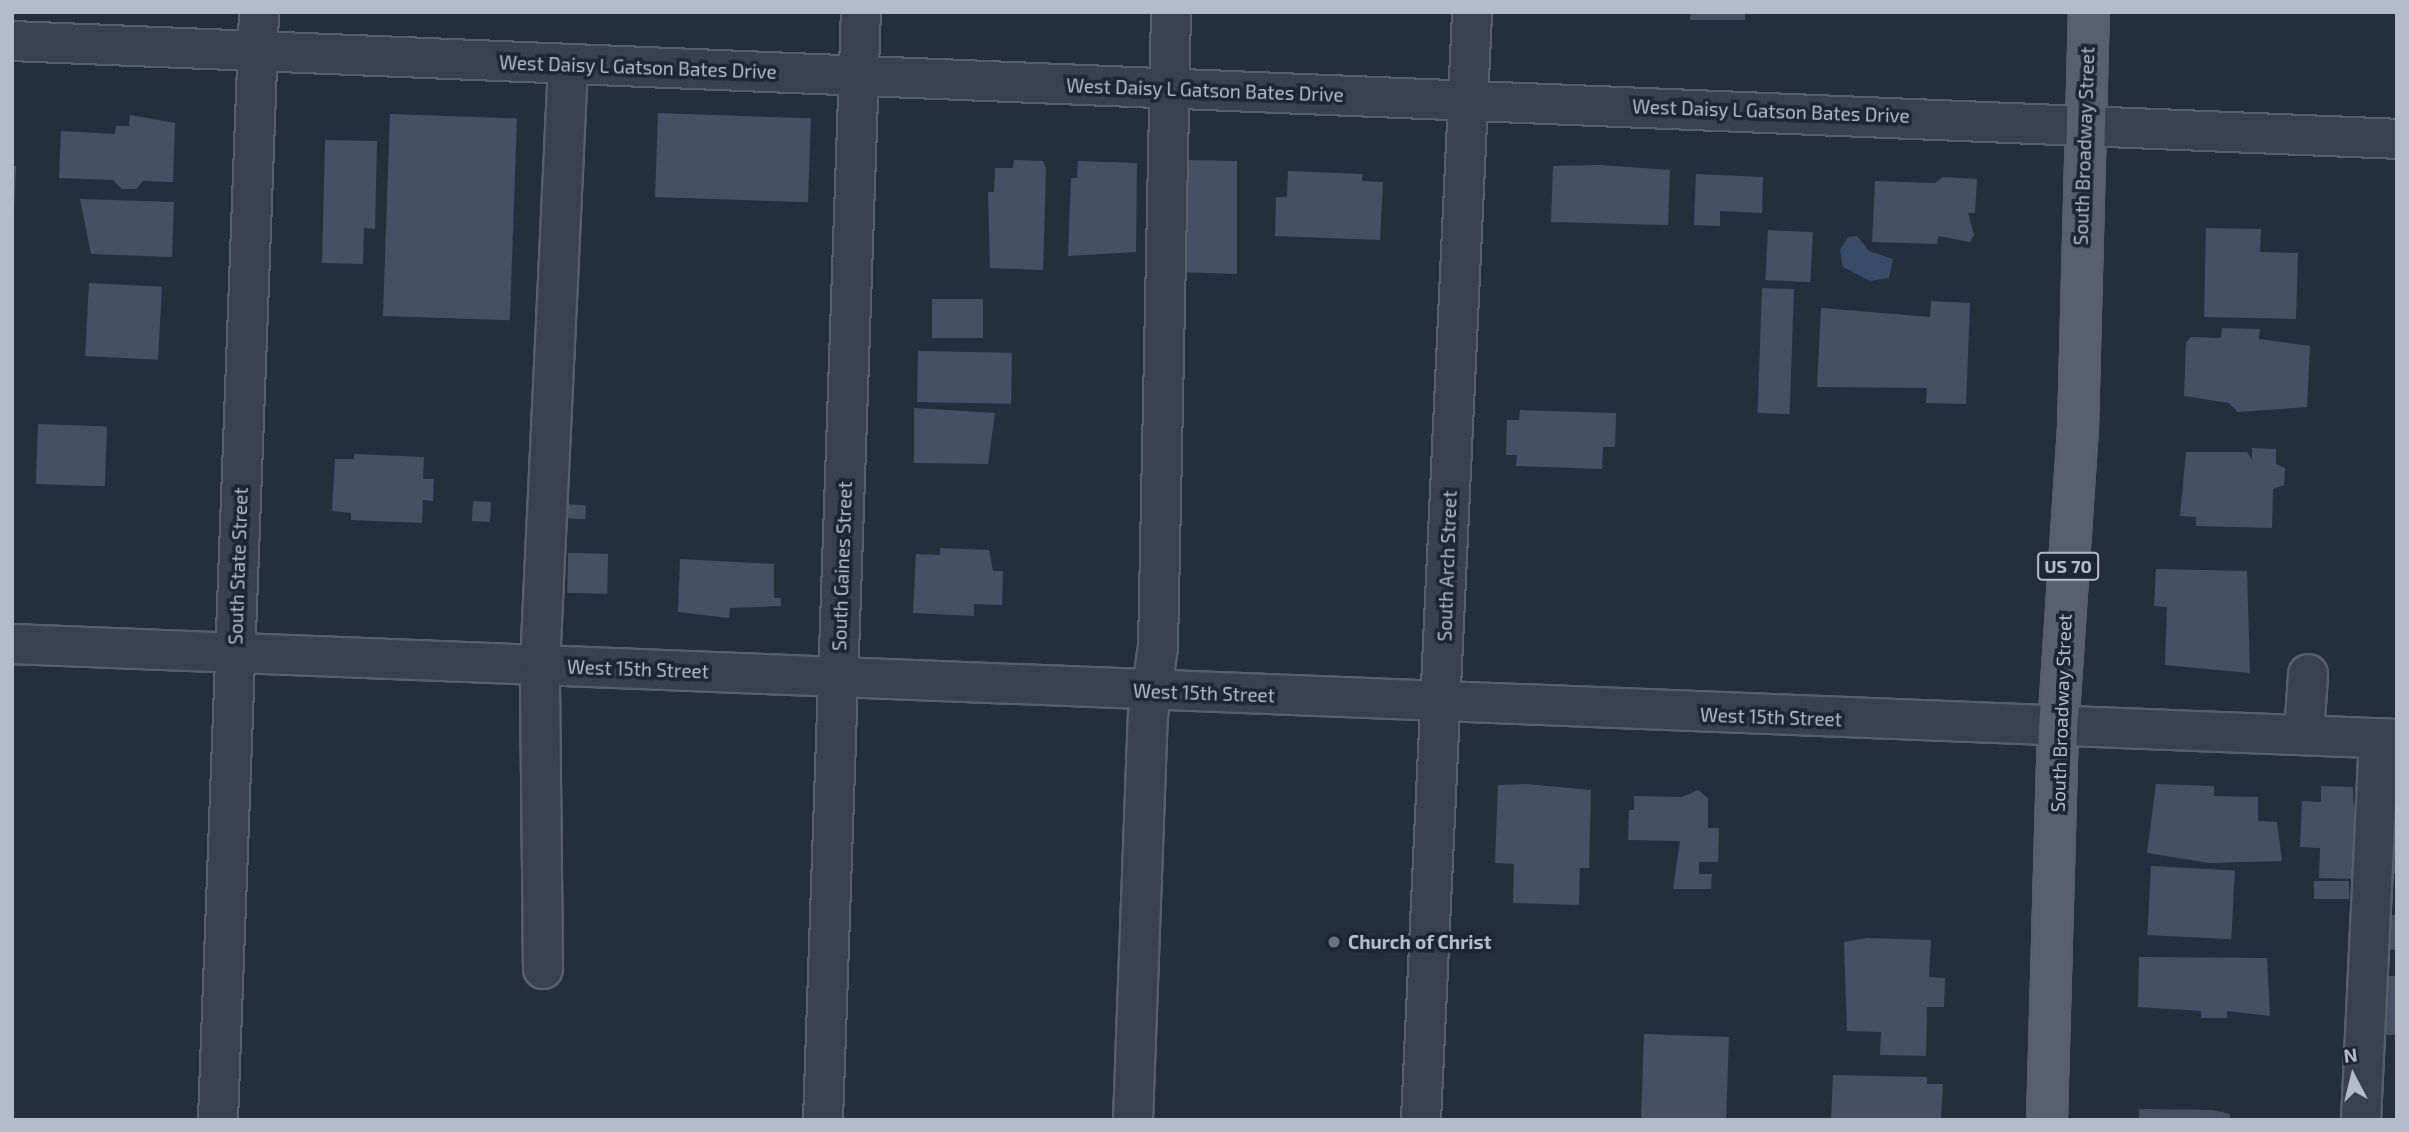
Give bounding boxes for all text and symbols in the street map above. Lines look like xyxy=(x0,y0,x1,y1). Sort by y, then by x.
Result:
street label: South Broadway Street xyxy=(2069,46,2099,246)
street label: West Daisy L Gatson Bates Drive xyxy=(498,51,778,83)
street label: West Daisy L Gatson Bates Drive xyxy=(1065,74,1345,106)
street label: West Daisy L Gatson Bates Drive xyxy=(1631,95,1911,127)
street label: South Gaines Street xyxy=(828,481,856,651)
street label: South State Street xyxy=(224,487,252,645)
street label: South Arch Street xyxy=(1433,490,1461,642)
road number: US 70 xyxy=(2036,552,2100,580)
street label: South Broadway Street xyxy=(2046,613,2076,813)
street label: West 15th Street xyxy=(567,655,709,683)
street label: West 15th Street xyxy=(1133,679,1275,707)
street label: West 15th Street xyxy=(1700,703,1842,731)
place label: Church of Christ xyxy=(1348,931,1492,953)
marker: Church of Christ xyxy=(1326,934,1342,950)
north arrow xyxy=(2318,1041,2388,1111)
text: N xyxy=(2342,1042,2359,1067)

